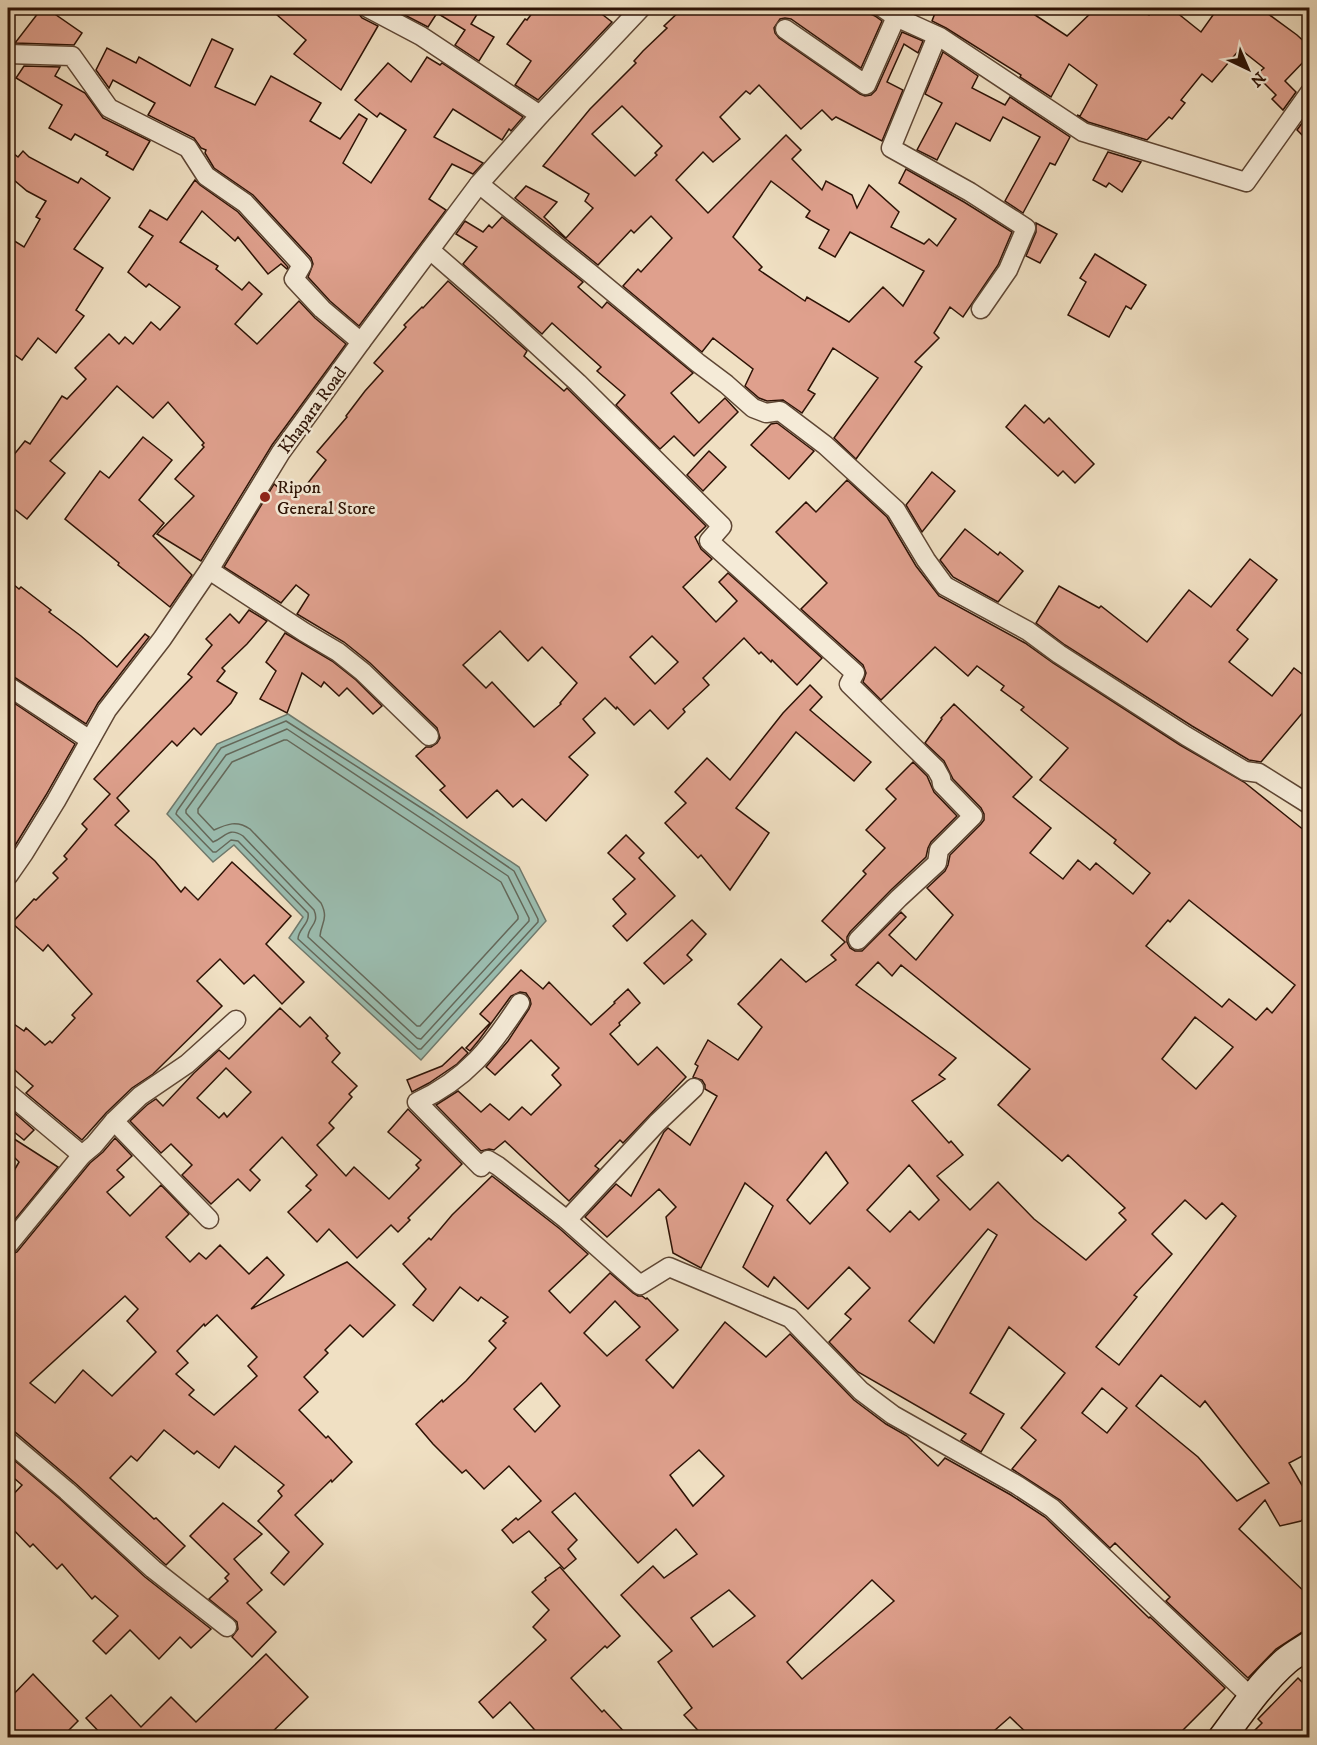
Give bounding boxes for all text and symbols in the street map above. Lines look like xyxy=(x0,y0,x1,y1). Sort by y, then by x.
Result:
north arrow xyxy=(1218,39,1278,99)
text: N xyxy=(1246,67,1269,91)
street label: Khapara Road xyxy=(274,363,352,458)
place label: Ripon General Store xyxy=(277,477,376,520)
marker: Ripon General Store xyxy=(258,490,272,504)

